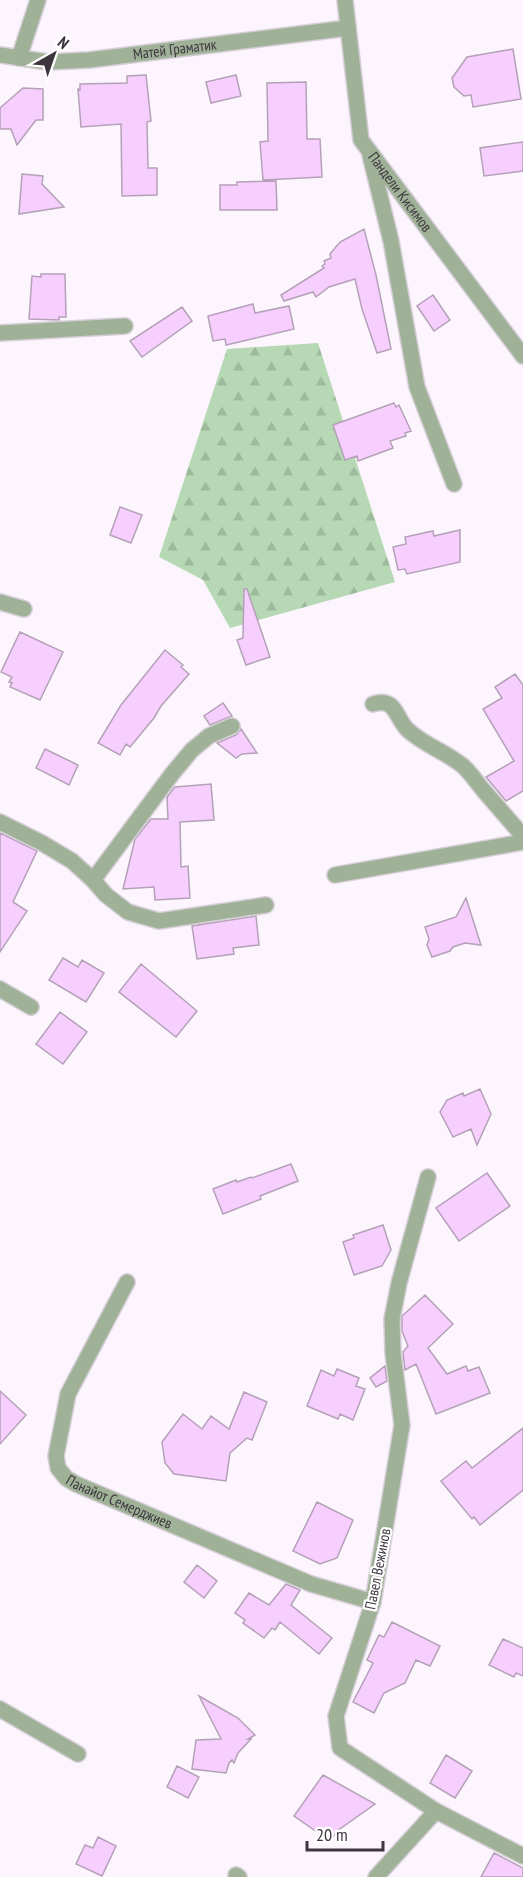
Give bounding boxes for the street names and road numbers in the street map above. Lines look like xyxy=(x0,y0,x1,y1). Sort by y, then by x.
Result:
street label: Матей Граматик xyxy=(132,34,218,63)
street label: Пандели Кисимов xyxy=(364,148,437,236)
street label: Панайот Семерджиев xyxy=(63,1470,175,1533)
street label: Павел Вежинов xyxy=(360,1527,395,1611)

